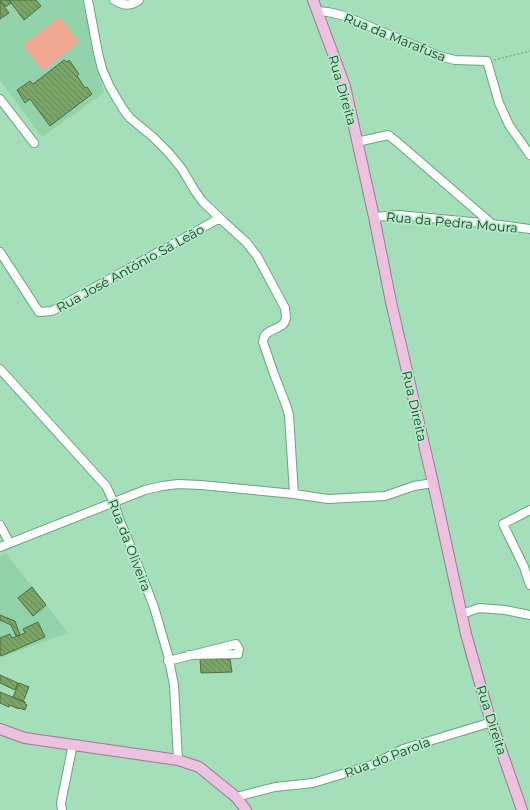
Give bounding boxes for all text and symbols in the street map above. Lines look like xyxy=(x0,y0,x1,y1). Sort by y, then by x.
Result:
street label: Rua da Marafusa xyxy=(342,9,448,65)
street label: Rua Direita xyxy=(325,53,361,127)
street label: Rua da Pedra Moura xyxy=(385,208,519,236)
street label: Rua José António Sá Leão xyxy=(53,221,207,315)
street label: Rua Direita xyxy=(399,369,431,443)
street label: Rua da Oliveira xyxy=(105,497,155,593)
street label: Rua Direita xyxy=(473,683,511,757)
street label: Rua do Parola xyxy=(342,733,432,781)

